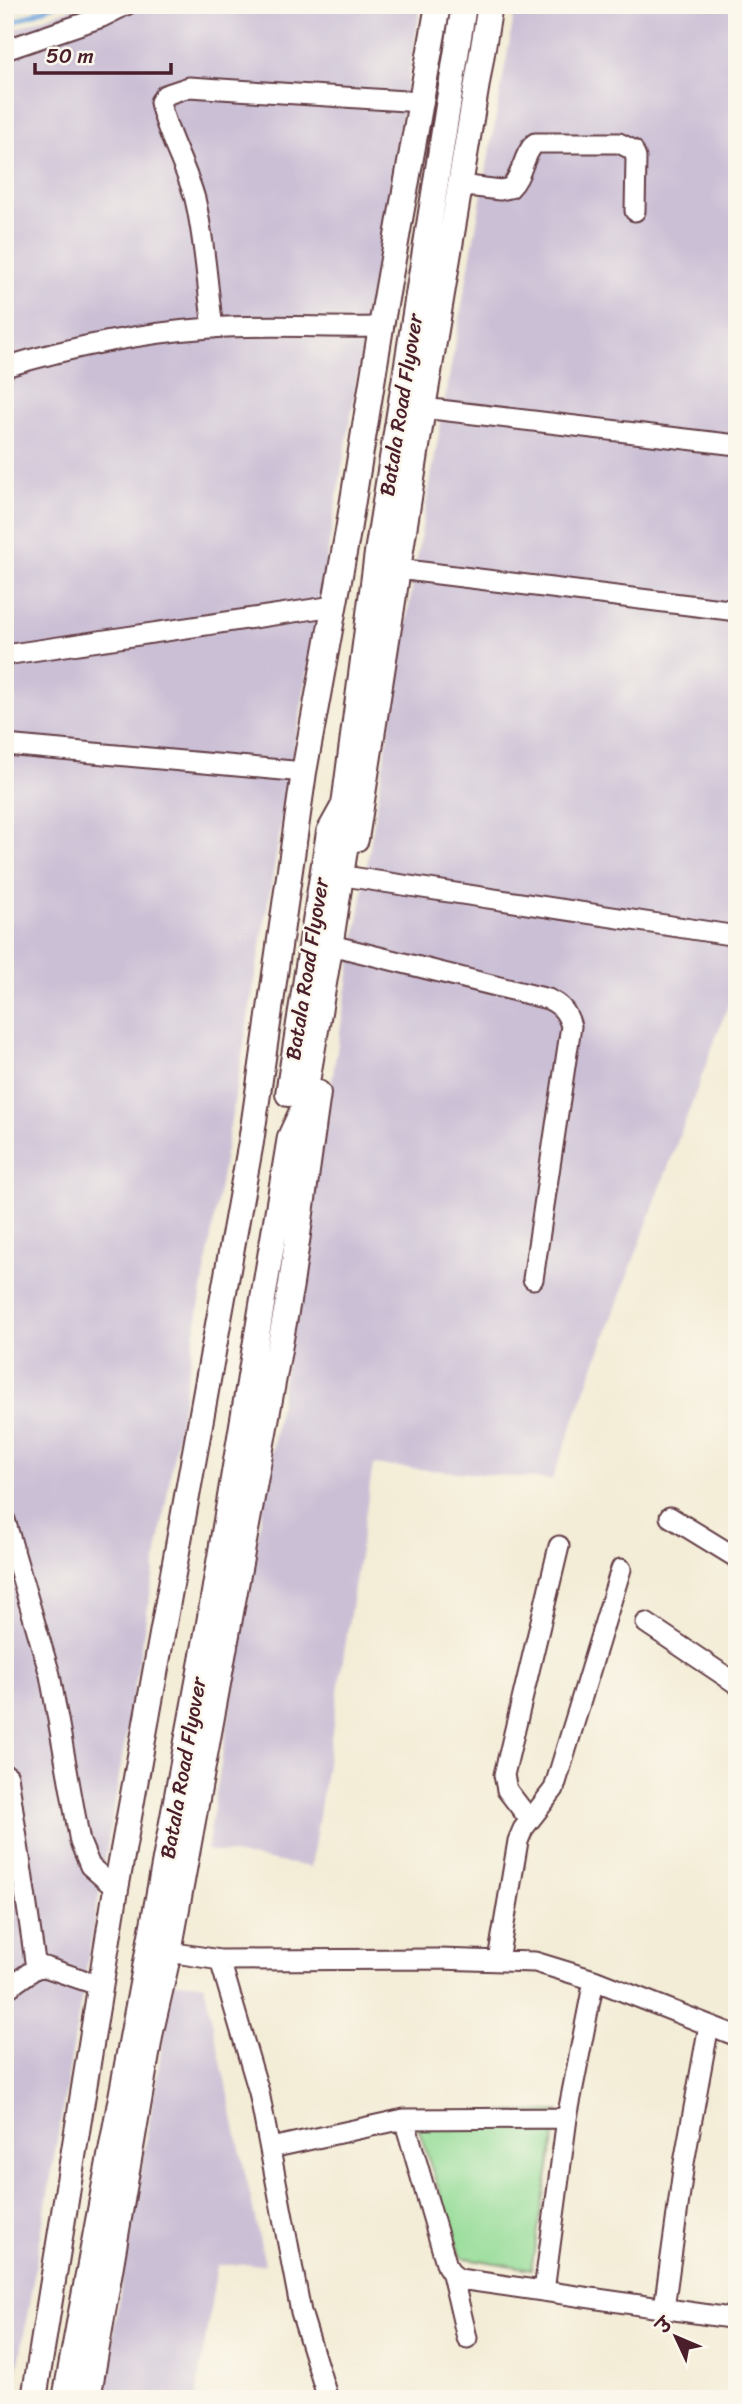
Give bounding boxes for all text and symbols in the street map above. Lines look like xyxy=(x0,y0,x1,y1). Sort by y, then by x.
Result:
scale bar xyxy=(35,32,172,76)
text: 50 m xyxy=(46,37,94,75)
street label: Batala Road Flyover xyxy=(368,310,434,499)
street label: Batala Road Flyover xyxy=(274,874,340,1063)
street label: Batala Road Flyover xyxy=(148,1673,218,1862)
north arrow xyxy=(640,2302,710,2372)
text: उ xyxy=(646,2308,682,2343)

